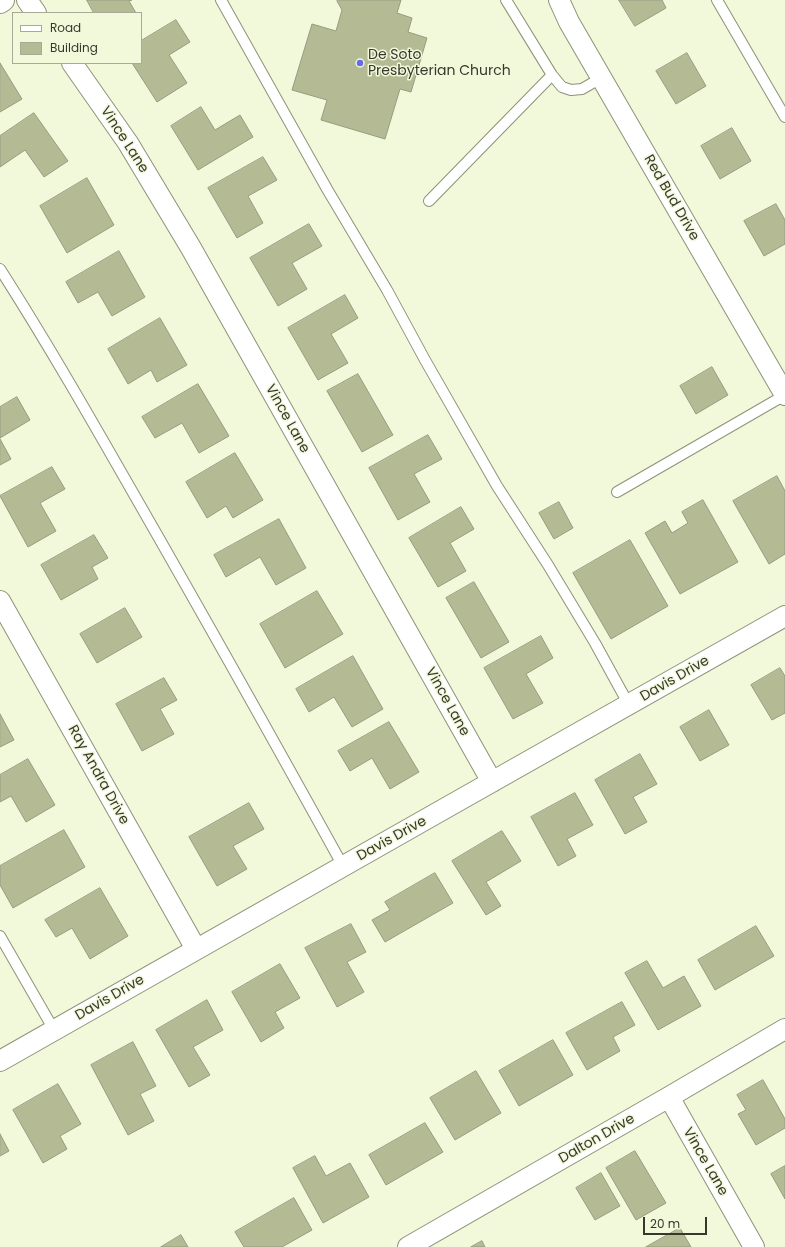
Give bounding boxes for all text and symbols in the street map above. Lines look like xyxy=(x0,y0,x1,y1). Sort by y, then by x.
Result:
legend xyxy=(12,12,142,64)
text: Road xyxy=(50,19,81,36)
text: Building xyxy=(50,39,98,56)
place label: De Soto Presbyterian Church xyxy=(368,47,511,80)
marker: De Soto Presbyterian Church xyxy=(355,58,365,68)
street label: Vince Lane xyxy=(96,104,152,176)
street label: Red Bud Drive xyxy=(640,152,702,244)
street label: Vince Lane xyxy=(261,382,313,456)
street label: Davis Drive xyxy=(638,653,712,705)
street label: Vince Lane xyxy=(421,665,473,739)
street label: Ray Andra Drive xyxy=(64,722,132,828)
street label: Davis Drive xyxy=(354,813,430,865)
street label: Davis Drive xyxy=(73,972,147,1024)
street label: Dalton Drive xyxy=(556,1111,638,1167)
street label: Vince Lane xyxy=(679,1125,731,1199)
scale bar xyxy=(645,1209,709,1235)
text: 20 m xyxy=(650,1215,680,1232)

